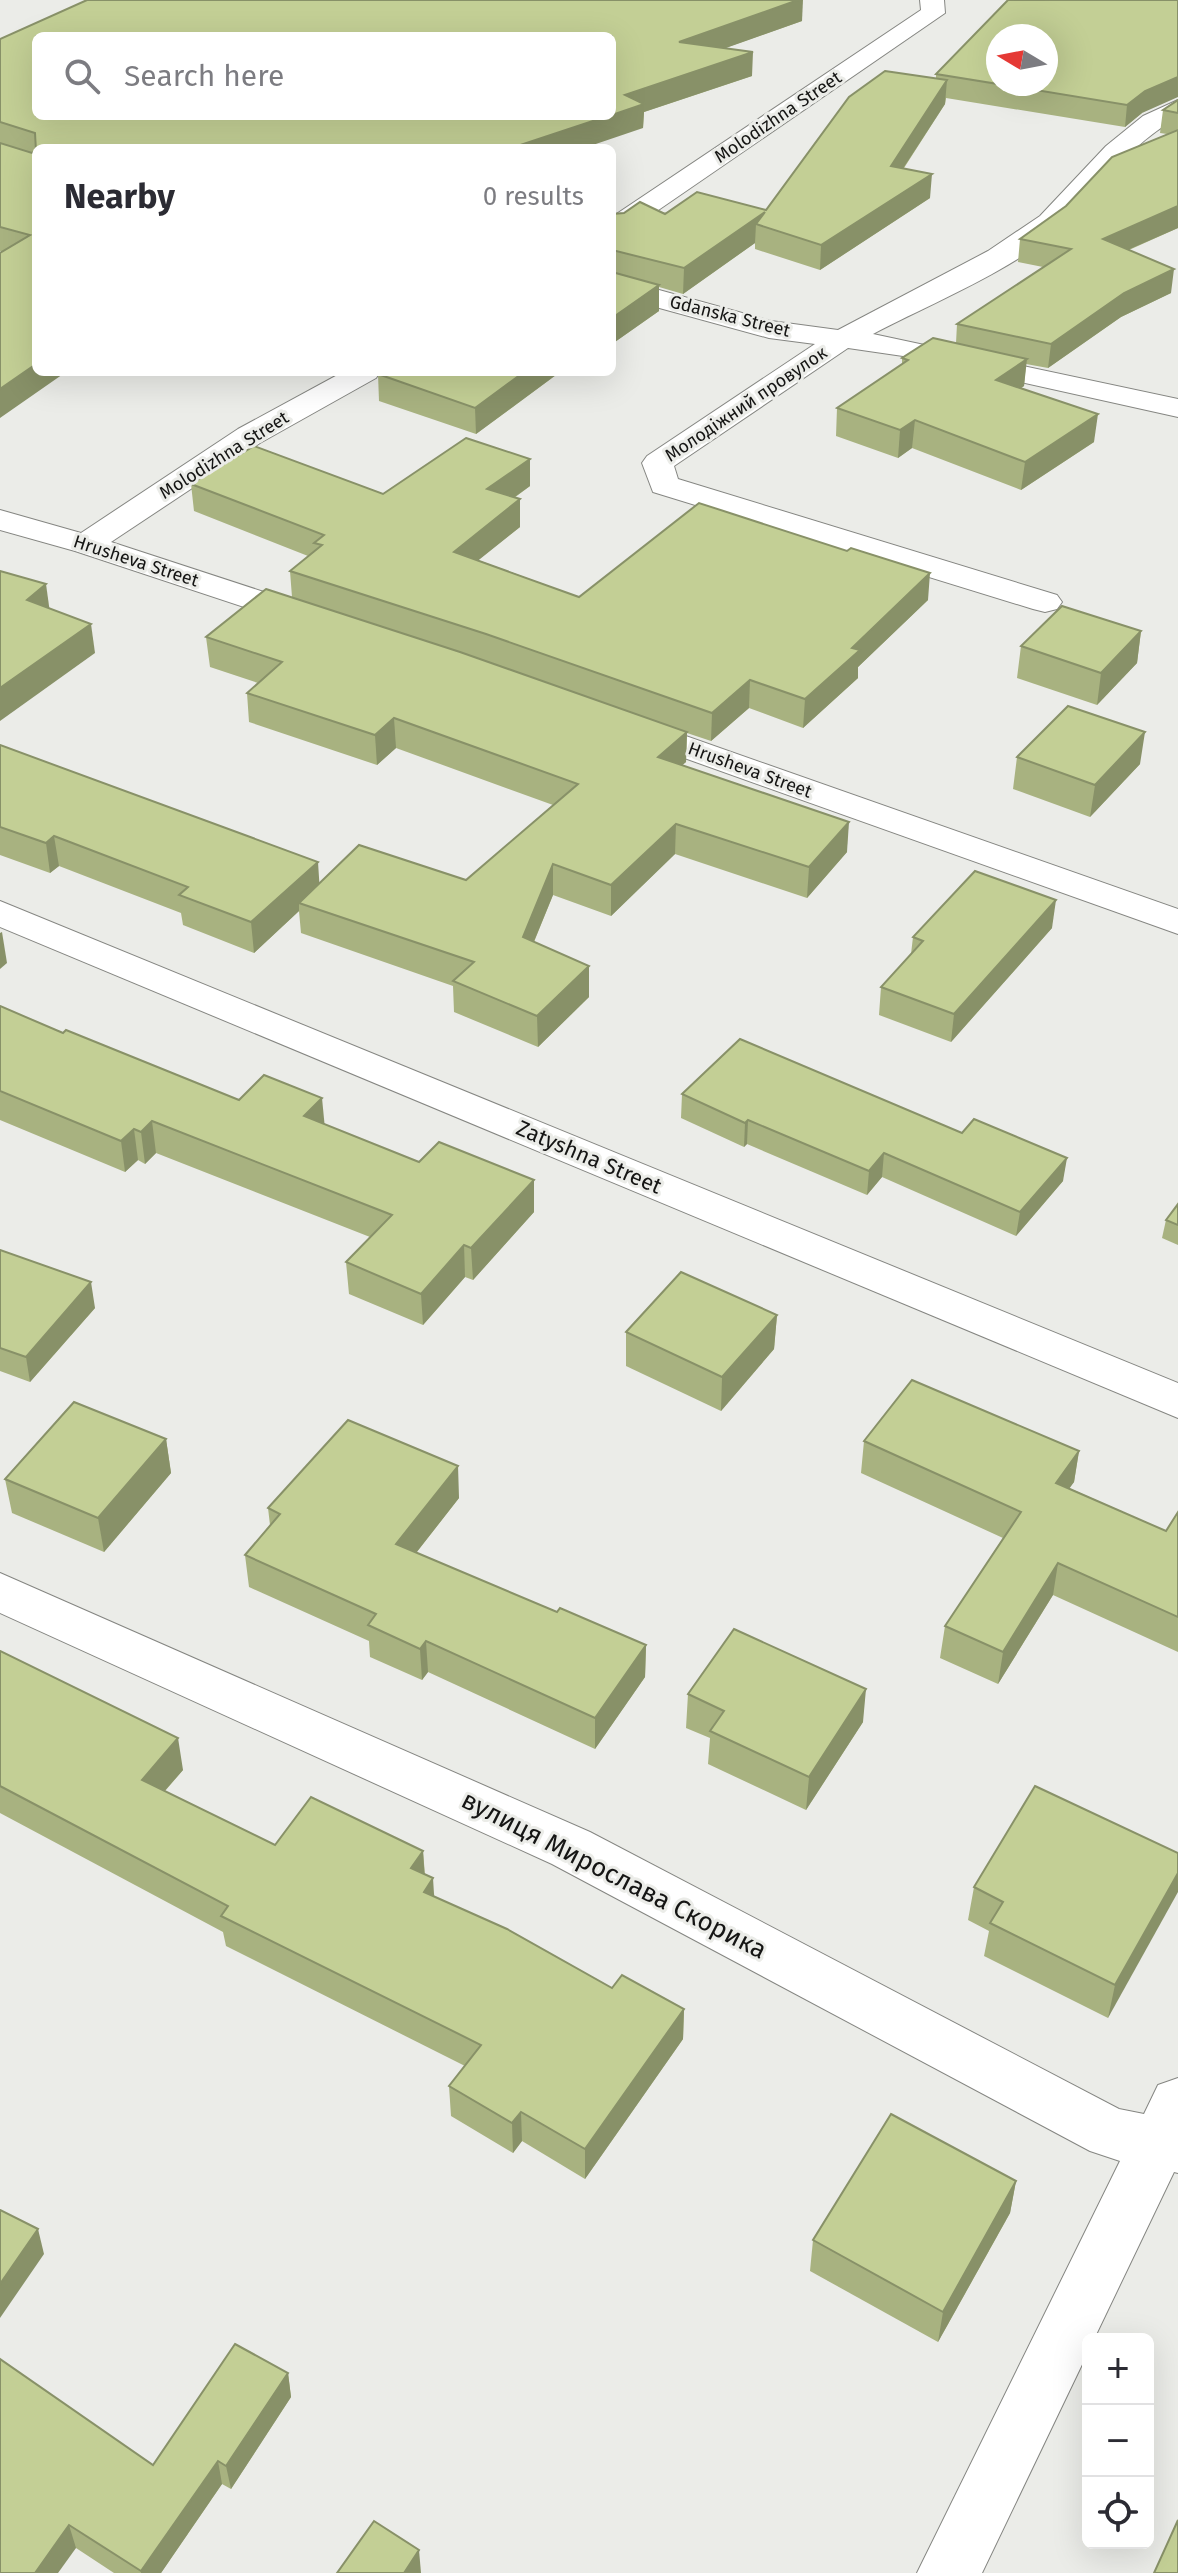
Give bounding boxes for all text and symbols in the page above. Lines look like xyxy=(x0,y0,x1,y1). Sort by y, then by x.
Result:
north arrow xyxy=(986,24,1058,96)
search box xyxy=(32,32,616,120)
icon: search xyxy=(60,54,104,98)
text: Search here xyxy=(124,58,284,94)
street label: Molodizhna Street xyxy=(710,66,846,168)
text: Nearby xyxy=(64,176,175,217)
text: 0 results xyxy=(483,181,584,212)
street label: Gdanska Street xyxy=(668,290,793,342)
street label: Молодіжний провулок xyxy=(661,341,832,466)
street label: Molodizhna Street xyxy=(155,406,293,504)
street label: Hrusheva Street xyxy=(71,530,202,592)
street label: Hrusheva Street xyxy=(685,737,815,803)
street label: Zatyshna Street xyxy=(512,1114,666,1200)
street label: вулиця Мирослава Скорика xyxy=(456,1784,772,1966)
map controls xyxy=(1082,2333,1154,2549)
button: + xyxy=(1082,2333,1154,2405)
button: − xyxy=(1082,2405,1154,2477)
button: locate xyxy=(1082,2477,1154,2549)

